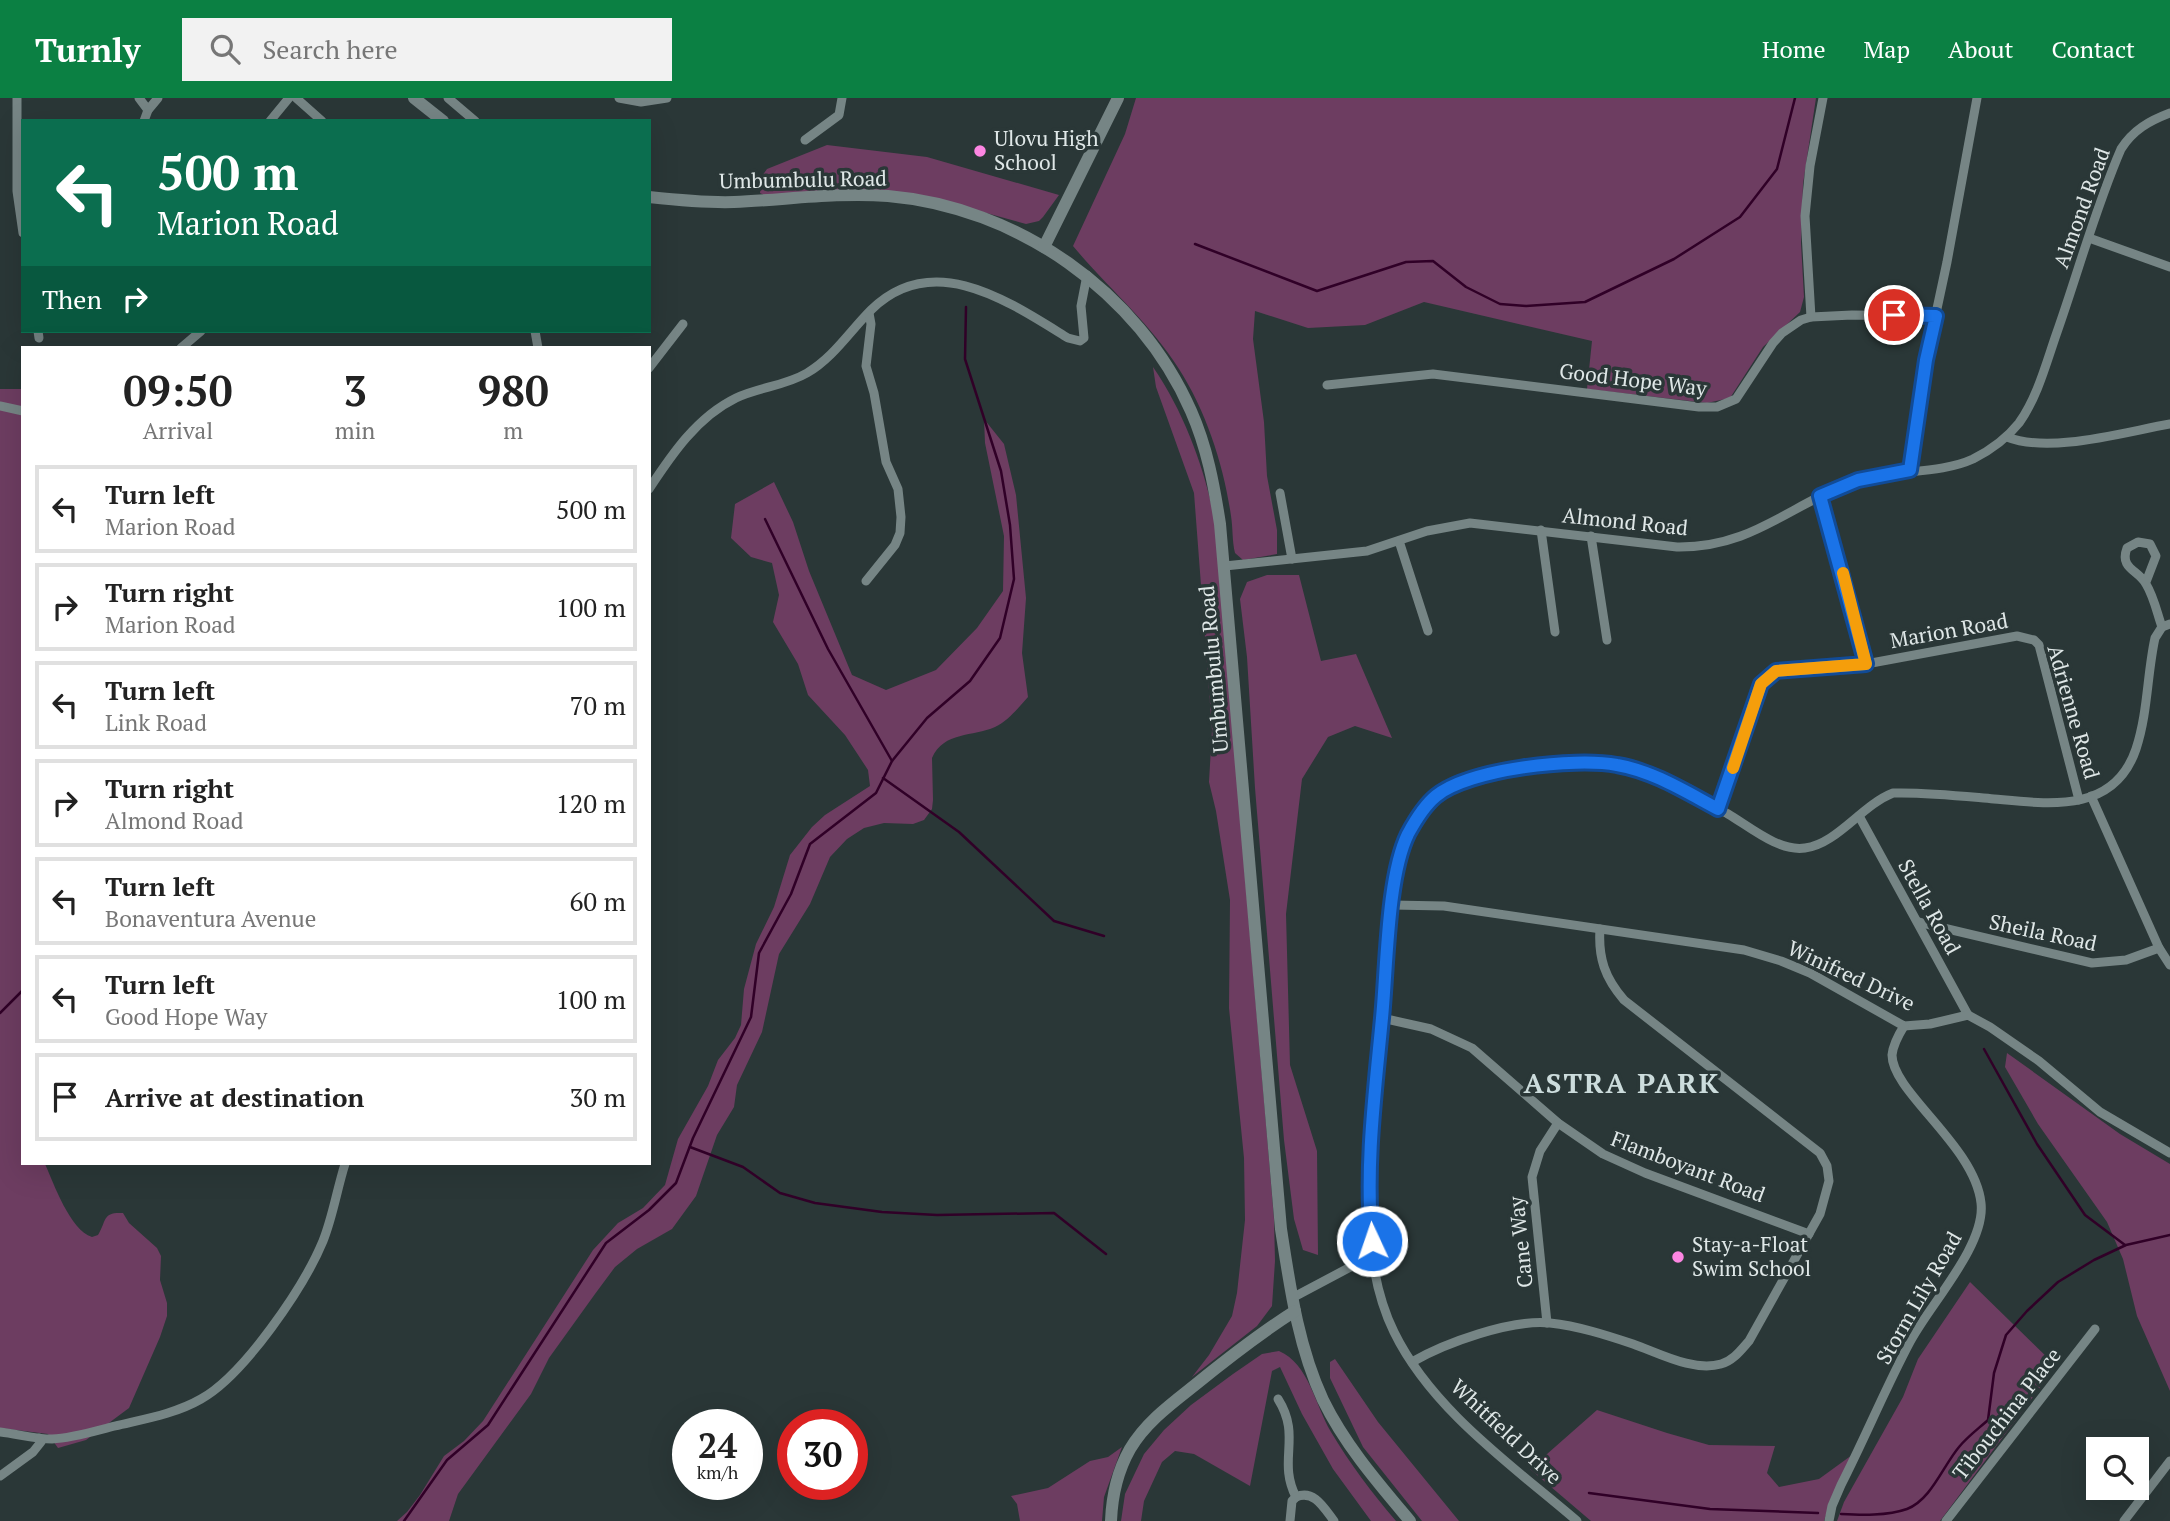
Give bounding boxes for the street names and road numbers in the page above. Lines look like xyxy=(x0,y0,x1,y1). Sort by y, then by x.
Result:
street label: Almond Road xyxy=(2046,143,2116,272)
street label: Umbumbulu Road xyxy=(719,164,887,194)
street label: Good Hope Way xyxy=(1558,356,1709,402)
street label: Almond Road xyxy=(1561,500,1690,542)
street label: Umbumbulu Road xyxy=(1192,584,1234,754)
street label: Marion Road xyxy=(1888,606,2010,654)
street label: Adrienne Road xyxy=(2041,641,2107,782)
street label: Stella Road xyxy=(1892,854,1968,959)
street label: Sheila Road xyxy=(1987,907,2100,957)
street label: Winifred Drive xyxy=(1783,933,1920,1017)
street label: Flamboyant Road xyxy=(1607,1124,1770,1208)
street label: Cane Way xyxy=(1501,1195,1539,1289)
street label: Storm Lily Road xyxy=(1869,1226,1968,1369)
street label: Tibouchina Place xyxy=(1946,1342,2067,1485)
street label: Whitfield Drive xyxy=(1445,1372,1568,1490)

